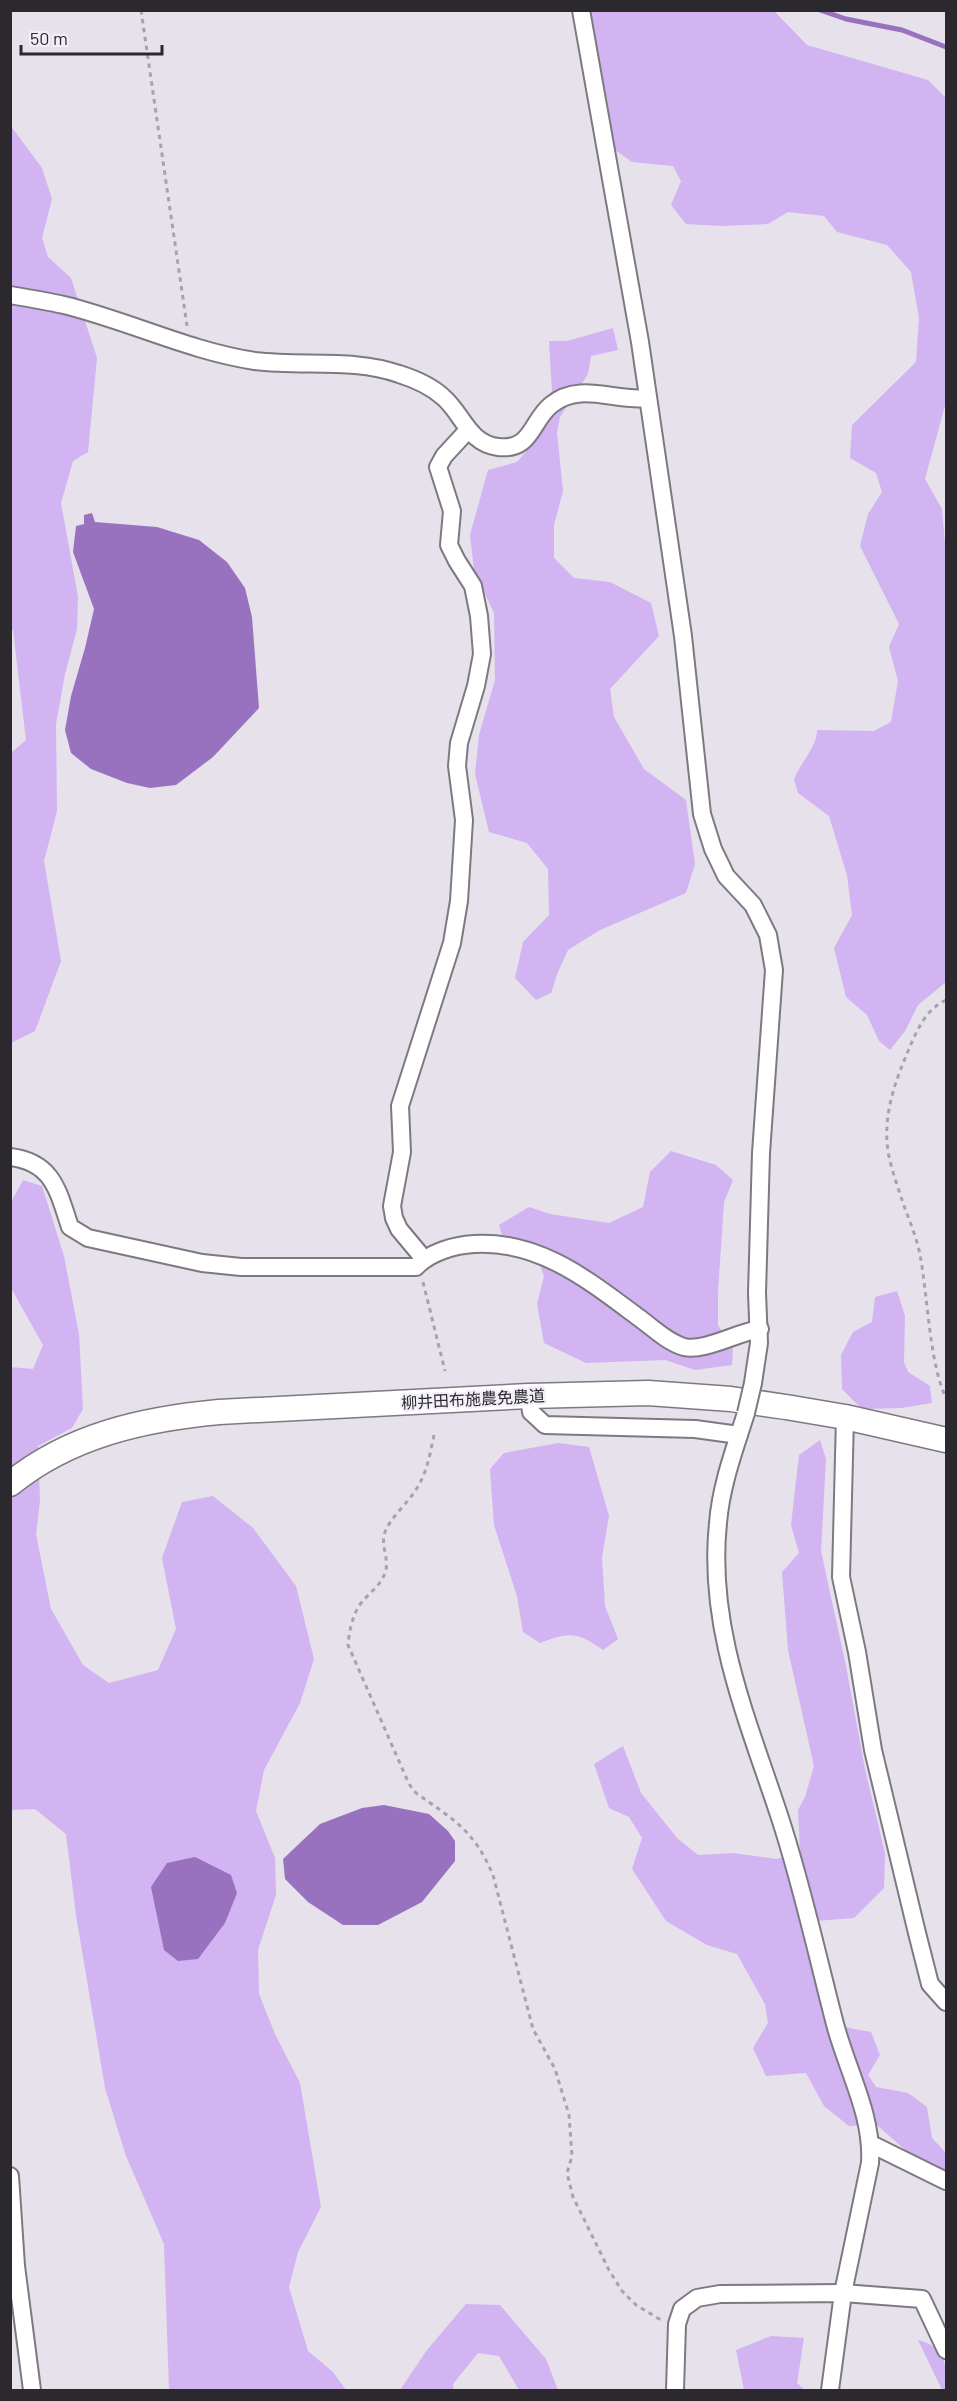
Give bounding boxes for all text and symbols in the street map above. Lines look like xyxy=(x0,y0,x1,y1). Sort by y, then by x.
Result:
scale bar xyxy=(21,18,162,56)
text: 50 m xyxy=(30,27,68,49)
street label: 柳井田布施農免農道 xyxy=(401,1385,545,1412)

